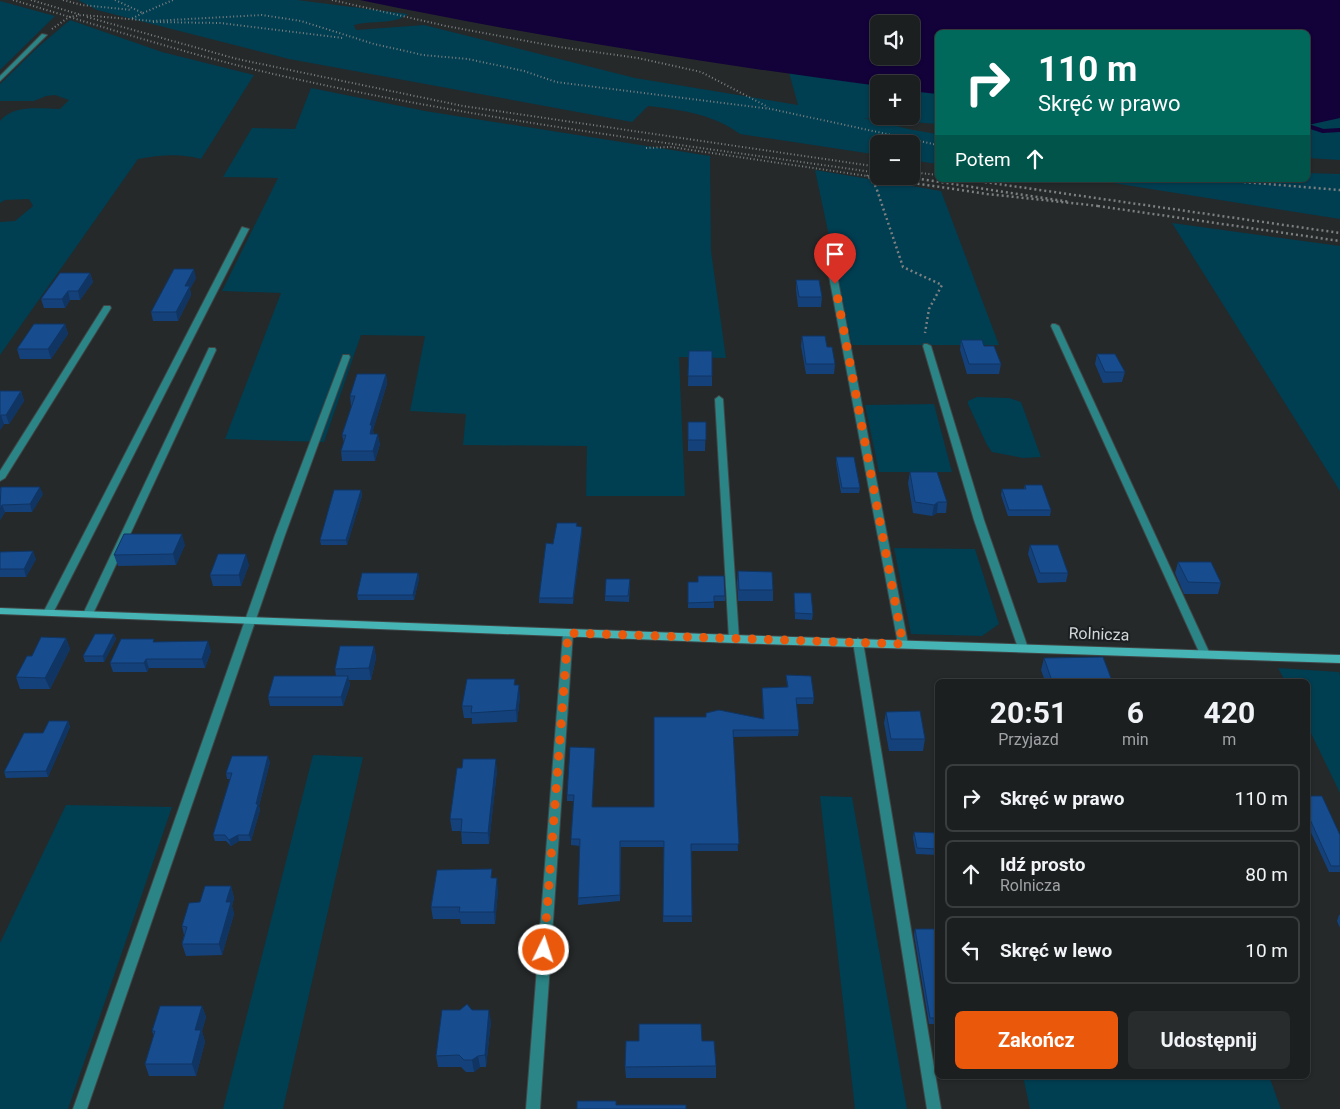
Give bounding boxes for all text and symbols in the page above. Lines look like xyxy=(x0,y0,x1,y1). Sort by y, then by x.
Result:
map controls xyxy=(870,15,920,185)
button: sound xyxy=(870,15,920,65)
text: 110 m xyxy=(1038,49,1137,90)
icon: right xyxy=(955,50,1020,115)
button: + xyxy=(870,75,920,125)
text: Skręć w prawo xyxy=(1038,91,1181,116)
button: − xyxy=(870,135,920,185)
icon: ahead xyxy=(1021,145,1049,173)
text: Potem xyxy=(955,148,1011,171)
pin xyxy=(814,233,856,284)
icon: arrive xyxy=(821,240,849,268)
street label: Rolnicza xyxy=(1068,623,1130,645)
text: 20:51 xyxy=(990,695,1067,730)
text: 6 xyxy=(1127,695,1144,730)
text: 420 xyxy=(1204,695,1255,730)
text: Przyjazd xyxy=(998,730,1059,749)
text: min xyxy=(1122,730,1149,749)
text: m xyxy=(1222,730,1236,749)
icon: right xyxy=(957,784,985,812)
text: Skręć w prawo xyxy=(1000,787,1124,810)
text: 110 m xyxy=(1235,787,1288,810)
text: Idź prosto xyxy=(1000,853,1085,876)
icon: ahead xyxy=(957,860,985,888)
text: 80 m xyxy=(1245,863,1288,886)
text: Rolnicza xyxy=(1000,876,1061,895)
position arrow xyxy=(517,923,569,975)
icon: left xyxy=(957,936,985,964)
text: Skręć w lewo xyxy=(1000,939,1112,962)
text: 10 m xyxy=(1245,939,1288,962)
button: Zakończ xyxy=(955,1011,1118,1069)
button: Udostępnij xyxy=(1128,1011,1290,1069)

